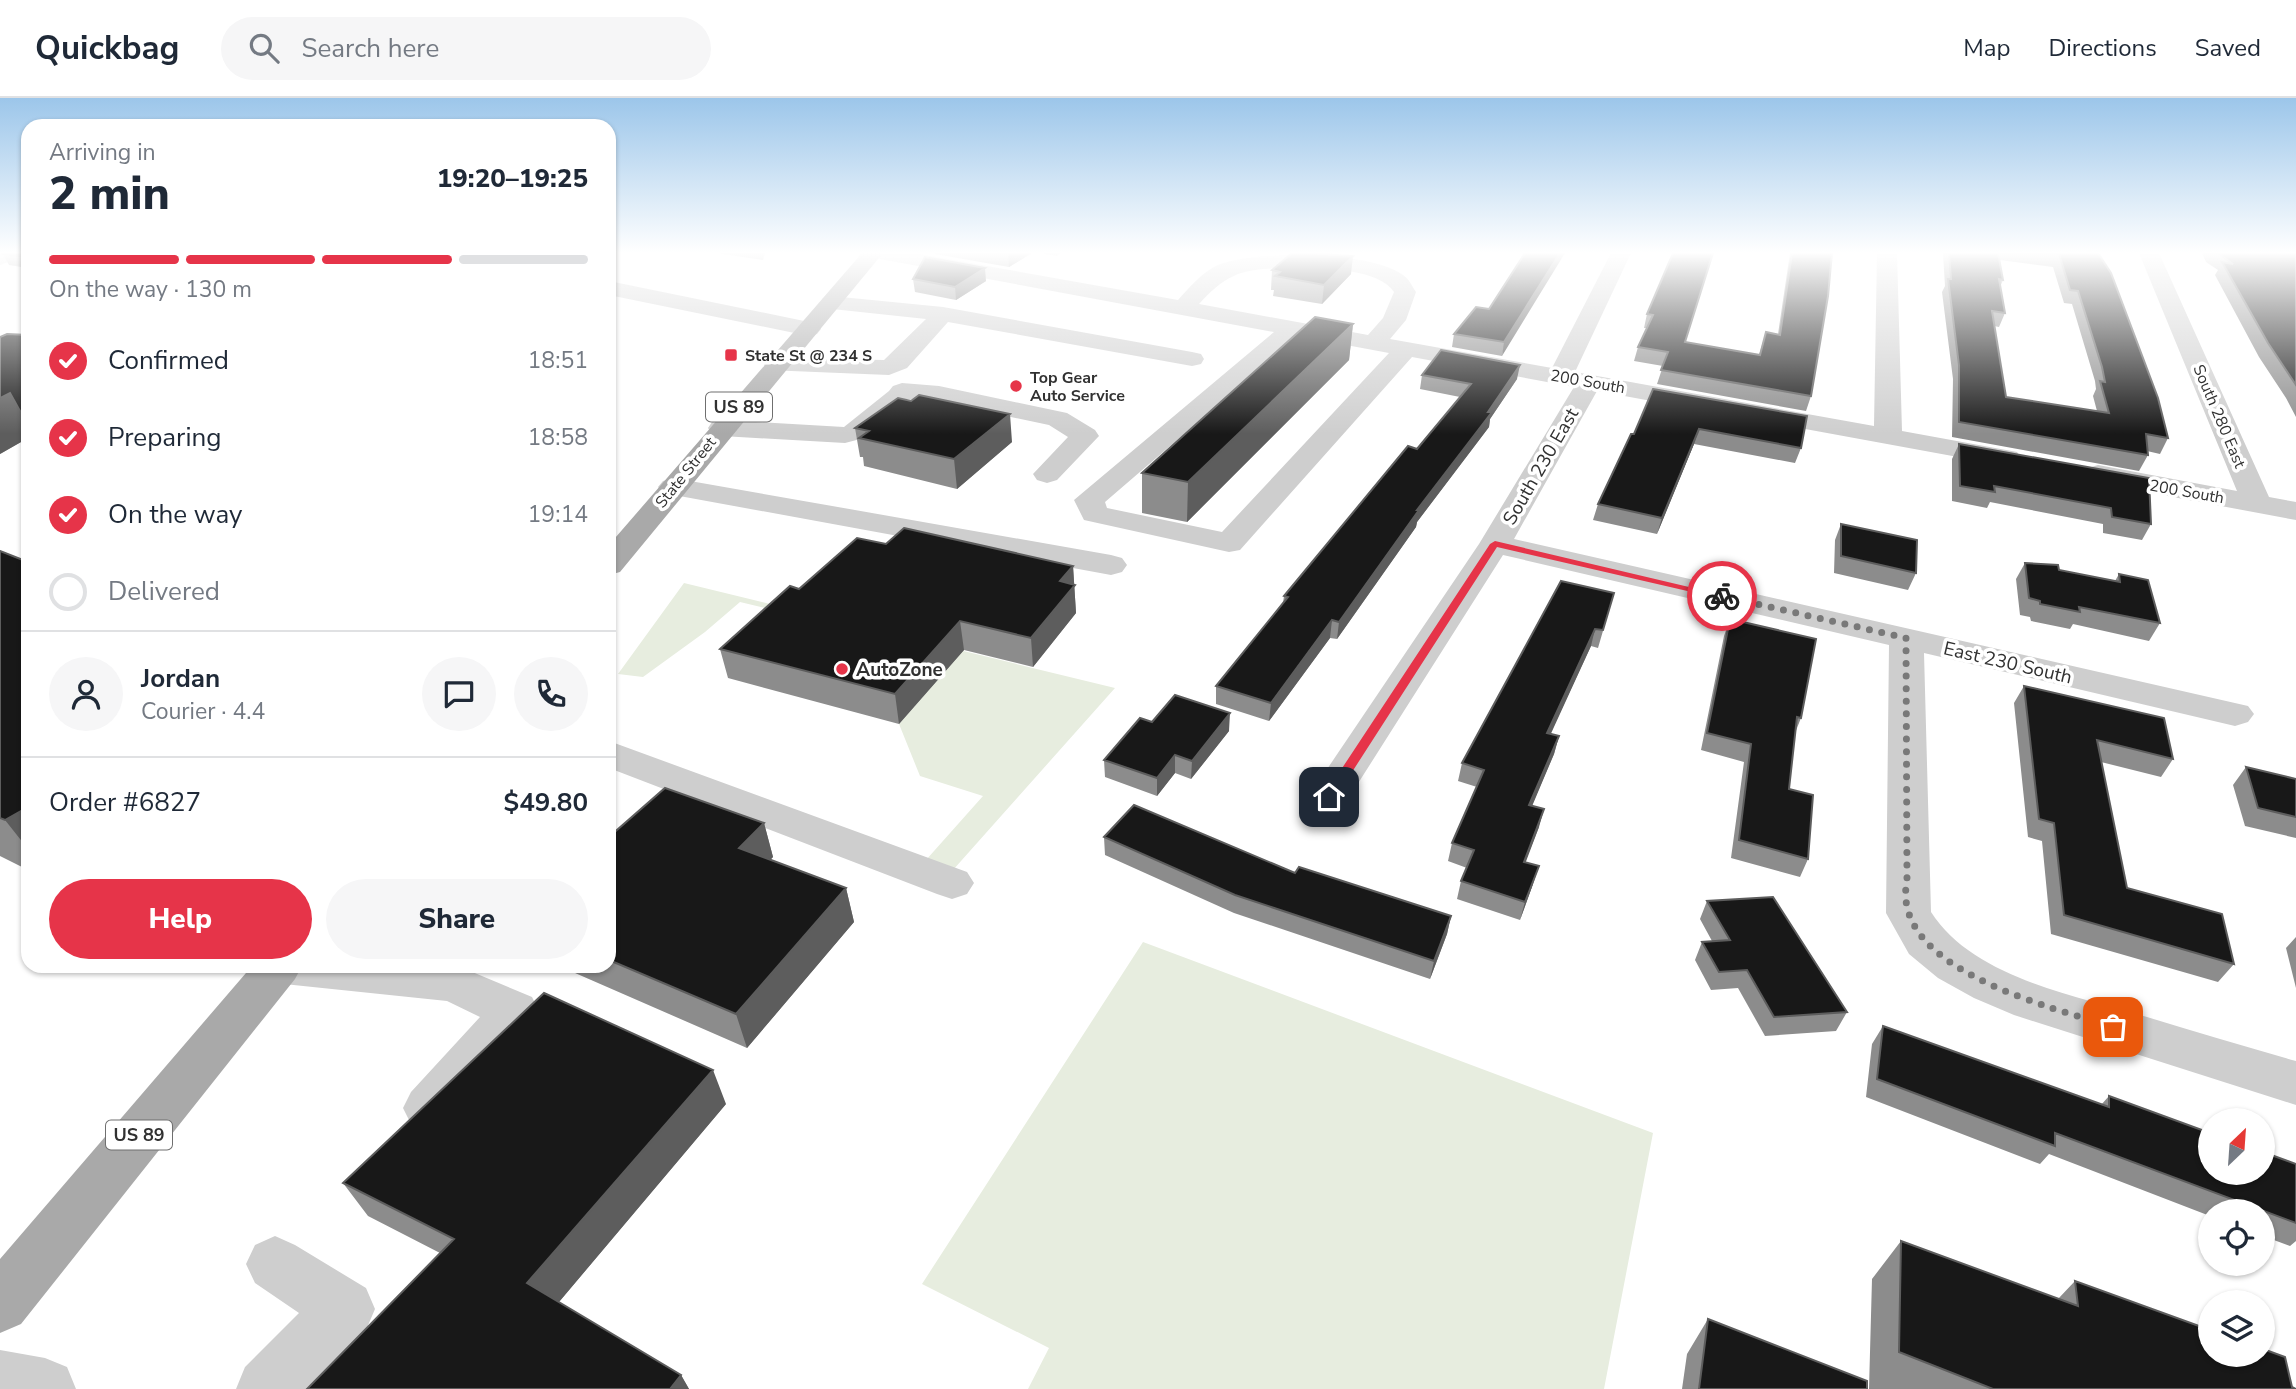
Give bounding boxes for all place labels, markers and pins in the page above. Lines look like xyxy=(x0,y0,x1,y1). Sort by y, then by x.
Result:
place label: State St @ 234 S xyxy=(745,345,872,367)
marker: State St @ 234 S xyxy=(723,347,739,363)
place label: Top Gear Auto Service xyxy=(1030,367,1125,407)
marker: Top Gear Auto Service xyxy=(1008,378,1024,394)
place label: AutoZone xyxy=(856,657,943,683)
marker: AutoZone xyxy=(834,661,850,677)
pin xyxy=(1299,767,1359,827)
pin xyxy=(2083,997,2143,1057)

